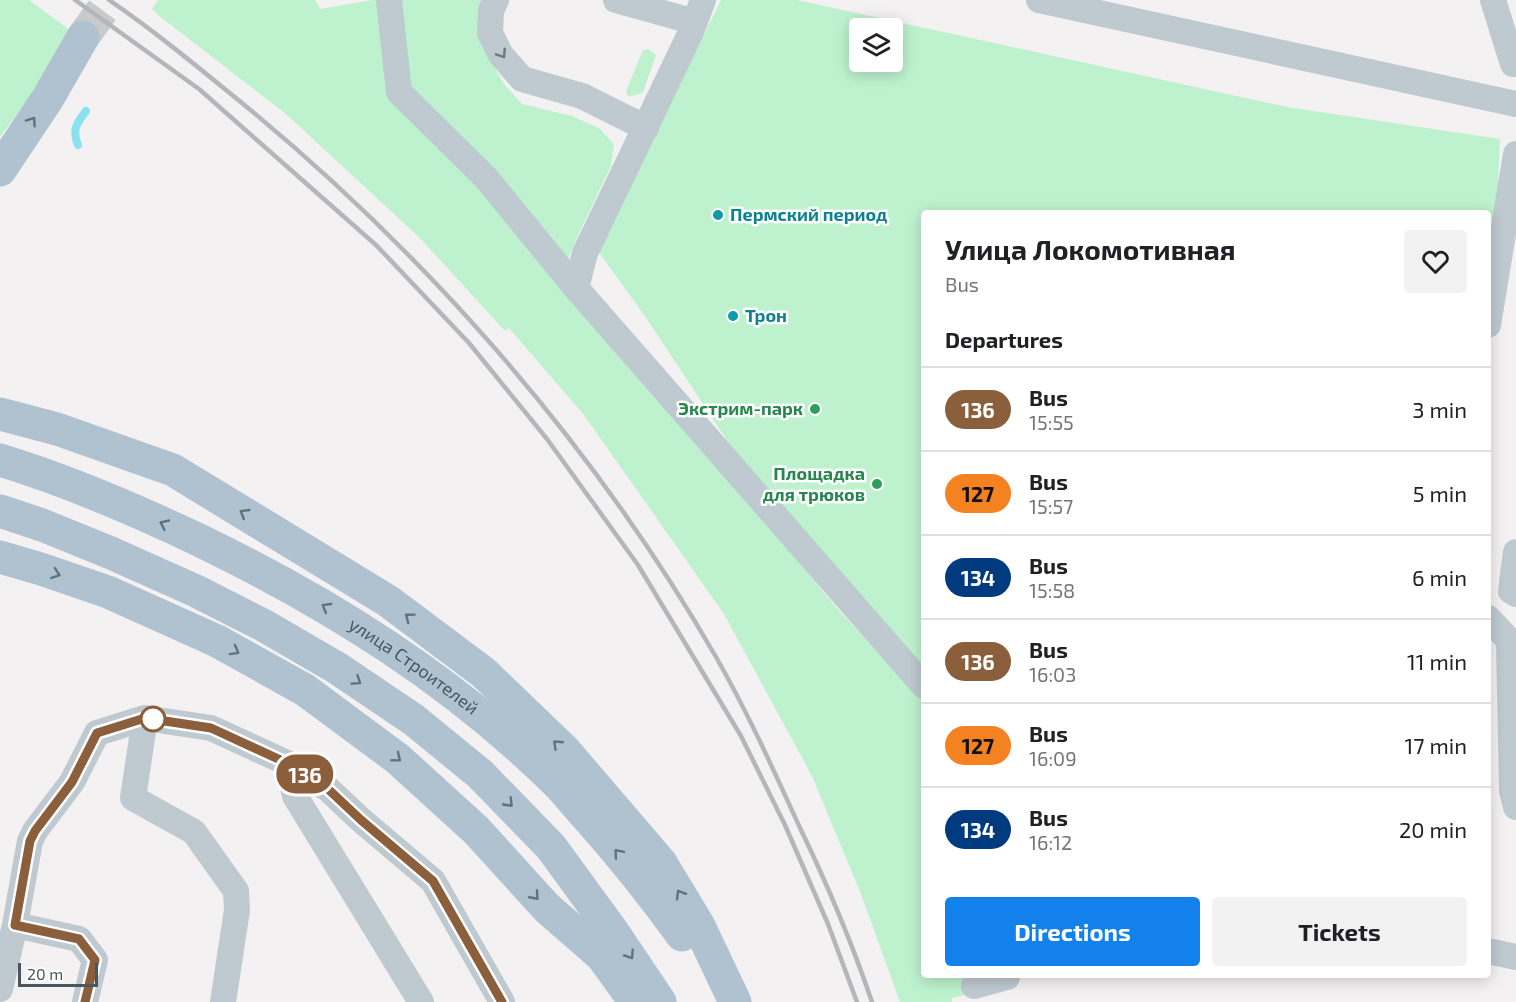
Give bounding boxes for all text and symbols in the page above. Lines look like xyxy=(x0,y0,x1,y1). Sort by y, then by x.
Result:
map controls xyxy=(849,18,903,72)
button: layers xyxy=(849,18,903,72)
one-way arrow xyxy=(495,48,506,59)
one-way arrow xyxy=(25,117,36,128)
place label: Пермский период xyxy=(730,203,887,225)
marker: Пермский период xyxy=(711,208,725,222)
button: heart xyxy=(1404,230,1467,293)
text: Улица Локомотивная xyxy=(945,232,1236,266)
text: Bus xyxy=(945,272,979,296)
place label: Трон xyxy=(745,304,787,326)
marker: Трон xyxy=(726,309,740,323)
text: Departures xyxy=(945,326,1063,352)
text: Bus xyxy=(1029,384,1068,410)
text: 3 min xyxy=(1412,396,1467,422)
place label: Экстрим-парк xyxy=(678,397,803,419)
text: 136 xyxy=(961,397,995,422)
marker: Экстрим-парк xyxy=(808,402,822,416)
text: 15:55 xyxy=(1029,410,1074,434)
place label: Площадка для трюков xyxy=(763,462,865,505)
text: Bus xyxy=(1029,468,1068,494)
marker: Площадка для трюков xyxy=(870,477,884,491)
text: 5 min xyxy=(1413,480,1467,506)
text: 127 xyxy=(962,481,994,506)
text: 15:57 xyxy=(1029,494,1073,518)
one-way arrow xyxy=(240,509,250,521)
one-way arrow xyxy=(160,519,171,531)
text: Bus xyxy=(1029,552,1068,578)
text: 6 min xyxy=(1412,564,1467,590)
text: 134 xyxy=(961,565,995,590)
one-way arrow xyxy=(50,566,61,579)
text: 15:58 xyxy=(1029,578,1075,602)
one-way arrow xyxy=(321,603,332,614)
street label: улица Строителей xyxy=(345,612,483,719)
one-way arrow xyxy=(405,613,416,624)
text: Bus xyxy=(1029,636,1068,662)
one-way arrow xyxy=(229,644,239,655)
text: 11 min xyxy=(1407,648,1467,674)
text: 136 xyxy=(961,649,995,674)
text: 16:03 xyxy=(1029,662,1076,686)
one-way arrow xyxy=(351,674,361,686)
unlabelled marker xyxy=(140,706,166,732)
text: Bus xyxy=(1029,720,1068,746)
text: 17 min xyxy=(1405,732,1467,758)
text: 127 xyxy=(962,733,994,758)
one-way arrow xyxy=(553,740,564,751)
text: 16:09 xyxy=(1029,746,1077,770)
one-way arrow xyxy=(390,751,401,762)
line badge: 136 xyxy=(270,754,340,794)
text: 136 xyxy=(288,762,322,787)
one-way arrow xyxy=(501,796,512,807)
text: Bus xyxy=(1029,804,1068,830)
text: 20 min xyxy=(1399,816,1467,842)
text: 134 xyxy=(961,817,995,842)
text: 16:12 xyxy=(1029,830,1072,854)
one-way arrow xyxy=(614,849,625,860)
one-way arrow xyxy=(528,889,539,899)
one-way arrow xyxy=(676,890,687,900)
button: Directions xyxy=(945,897,1200,966)
button: Tickets xyxy=(1212,897,1467,966)
one-way arrow xyxy=(623,949,634,960)
scale bar xyxy=(18,960,98,988)
text: 20 m xyxy=(27,964,63,983)

